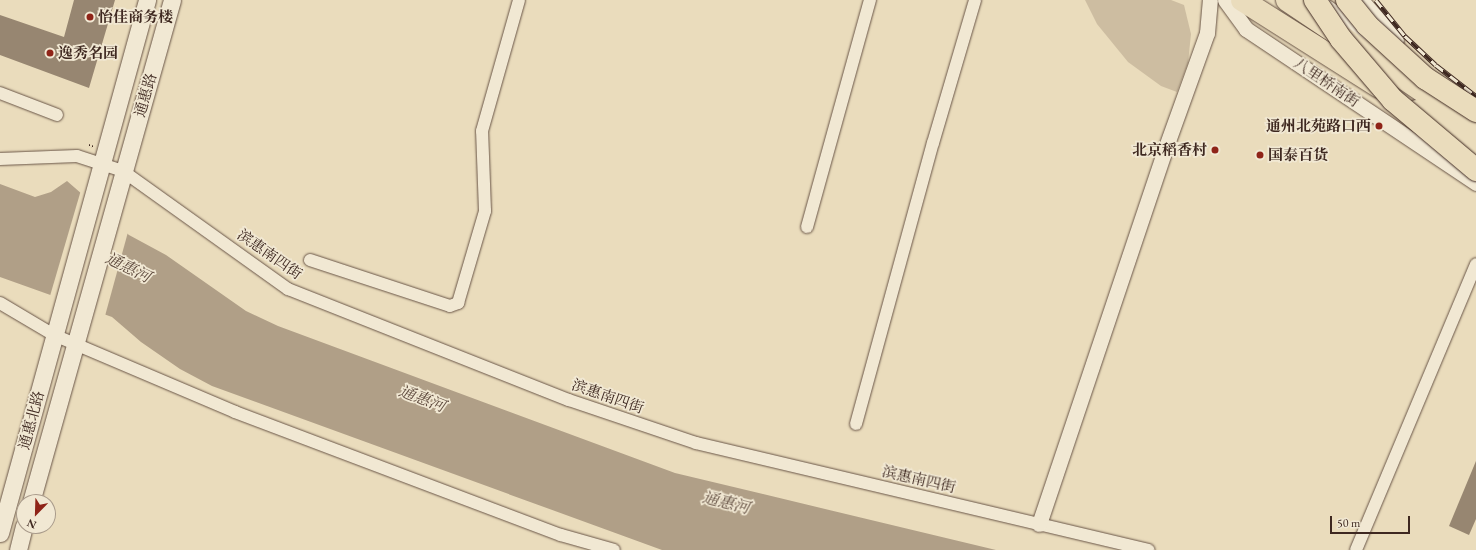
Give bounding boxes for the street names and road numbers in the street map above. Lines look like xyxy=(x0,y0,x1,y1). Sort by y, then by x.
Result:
street label: 八里桥南街 xyxy=(1291,54,1363,110)
street label: 通惠路 xyxy=(130,71,160,119)
street label: 滨惠南四街 xyxy=(234,225,306,283)
street label: 滨惠南四街 xyxy=(570,375,646,417)
street label: 通惠北路 xyxy=(15,389,47,451)
street label: 滨惠南四街 xyxy=(880,462,958,496)

